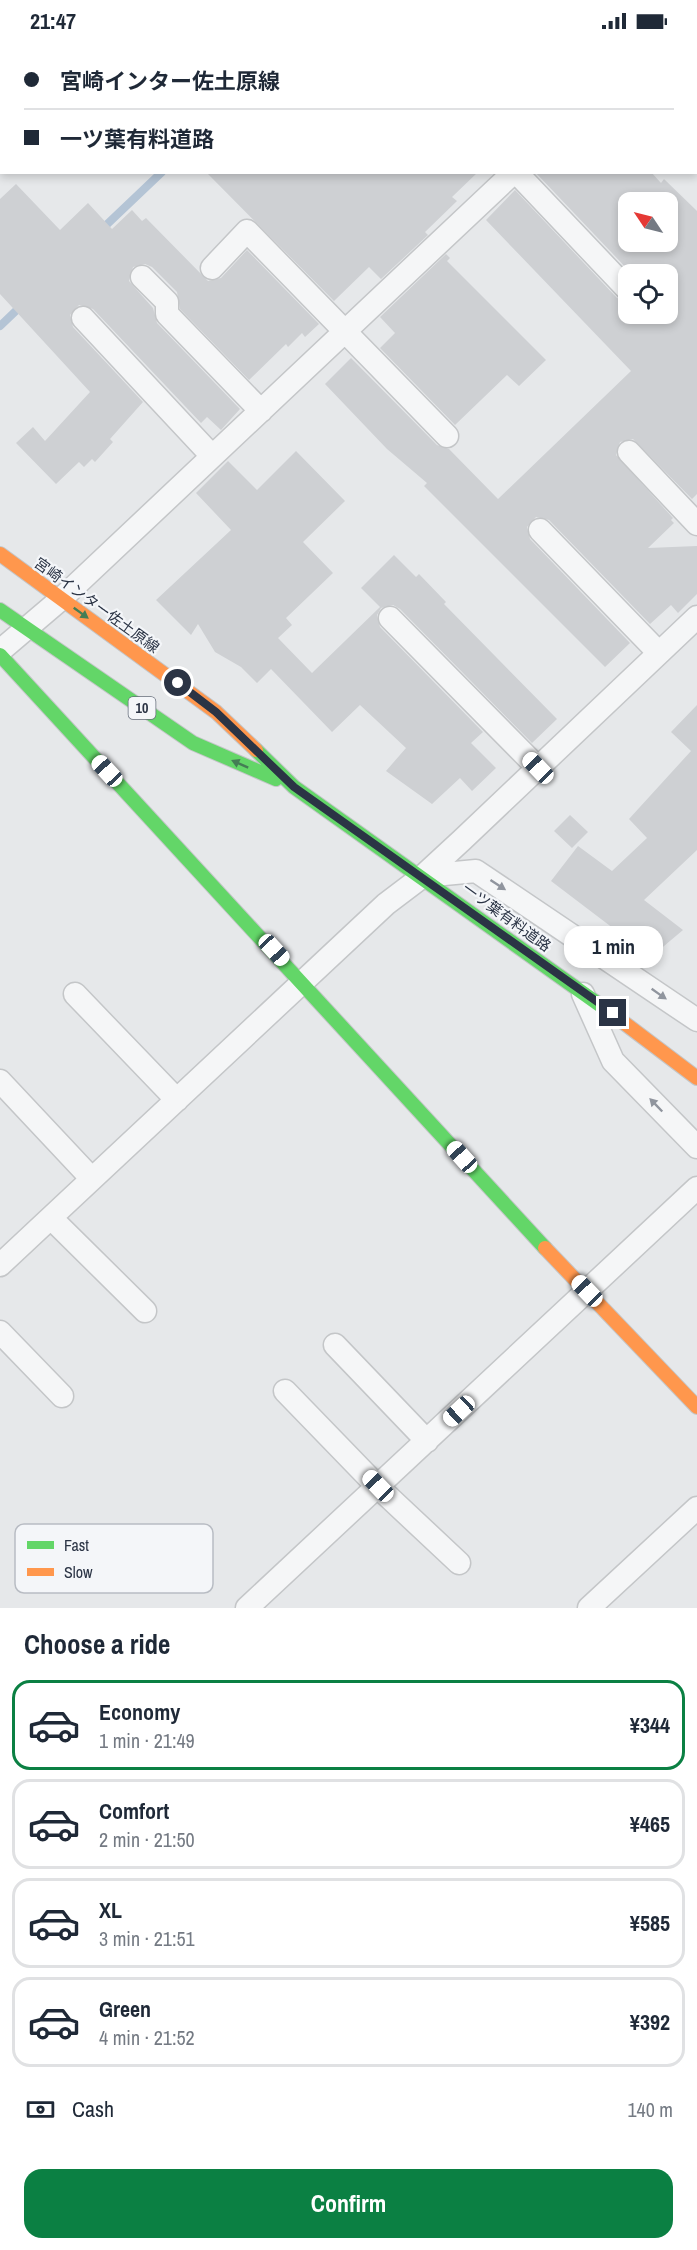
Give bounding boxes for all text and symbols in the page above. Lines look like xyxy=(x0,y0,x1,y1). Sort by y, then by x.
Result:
text: 21:47 xyxy=(30,6,76,36)
text: 宮崎インター佐土原線 xyxy=(60,66,280,96)
text: 一ツ葉有料道路 xyxy=(60,124,214,154)
north arrow xyxy=(618,192,678,252)
map controls xyxy=(618,192,678,324)
button: locate xyxy=(618,264,678,324)
street label: 宮崎インター佐土原線 xyxy=(30,552,164,658)
one-way arrow xyxy=(74,607,89,619)
route start xyxy=(164,669,191,696)
road number: 10 xyxy=(128,697,156,719)
car xyxy=(519,749,557,787)
car xyxy=(88,752,126,790)
one-way arrow xyxy=(232,759,249,768)
street label: 一ツ葉有料道路 xyxy=(458,878,556,956)
one-way arrow xyxy=(489,880,506,891)
callout: 1 min xyxy=(564,926,662,968)
car xyxy=(255,931,293,969)
text: 1 min xyxy=(592,933,635,960)
one-way arrow xyxy=(651,988,667,1000)
route end xyxy=(599,999,626,1026)
one-way arrow xyxy=(649,1097,663,1112)
car xyxy=(443,1138,481,1176)
car xyxy=(568,1272,606,1310)
car xyxy=(440,1392,478,1430)
car xyxy=(359,1467,397,1505)
legend xyxy=(15,1524,213,1593)
text: Fast xyxy=(64,1534,89,1556)
text: Slow xyxy=(64,1561,93,1583)
text: Choose a ride xyxy=(24,1626,170,1662)
text: Economy xyxy=(99,1697,180,1727)
icon: car xyxy=(27,1698,81,1752)
text: ¥344 xyxy=(630,1710,670,1740)
text: 1 min · 21:49 xyxy=(99,1727,195,1754)
text: Comfort xyxy=(99,1796,169,1826)
icon: car xyxy=(27,1797,81,1851)
text: ¥465 xyxy=(630,1809,670,1839)
text: 2 min · 21:50 xyxy=(99,1826,195,1853)
text: XL xyxy=(99,1895,122,1925)
icon: car xyxy=(27,1896,81,1950)
text: ¥585 xyxy=(630,1908,670,1938)
text: 3 min · 21:51 xyxy=(99,1925,195,1952)
text: Green xyxy=(99,1994,151,2024)
icon: car xyxy=(27,1995,81,2049)
text: ¥392 xyxy=(630,2007,670,2037)
text: 4 min · 21:52 xyxy=(99,2024,195,2051)
icon: cash xyxy=(24,2093,57,2126)
text: Cash xyxy=(72,2094,114,2124)
text: 140 m xyxy=(627,2096,673,2123)
button: Confirm xyxy=(24,2169,673,2238)

